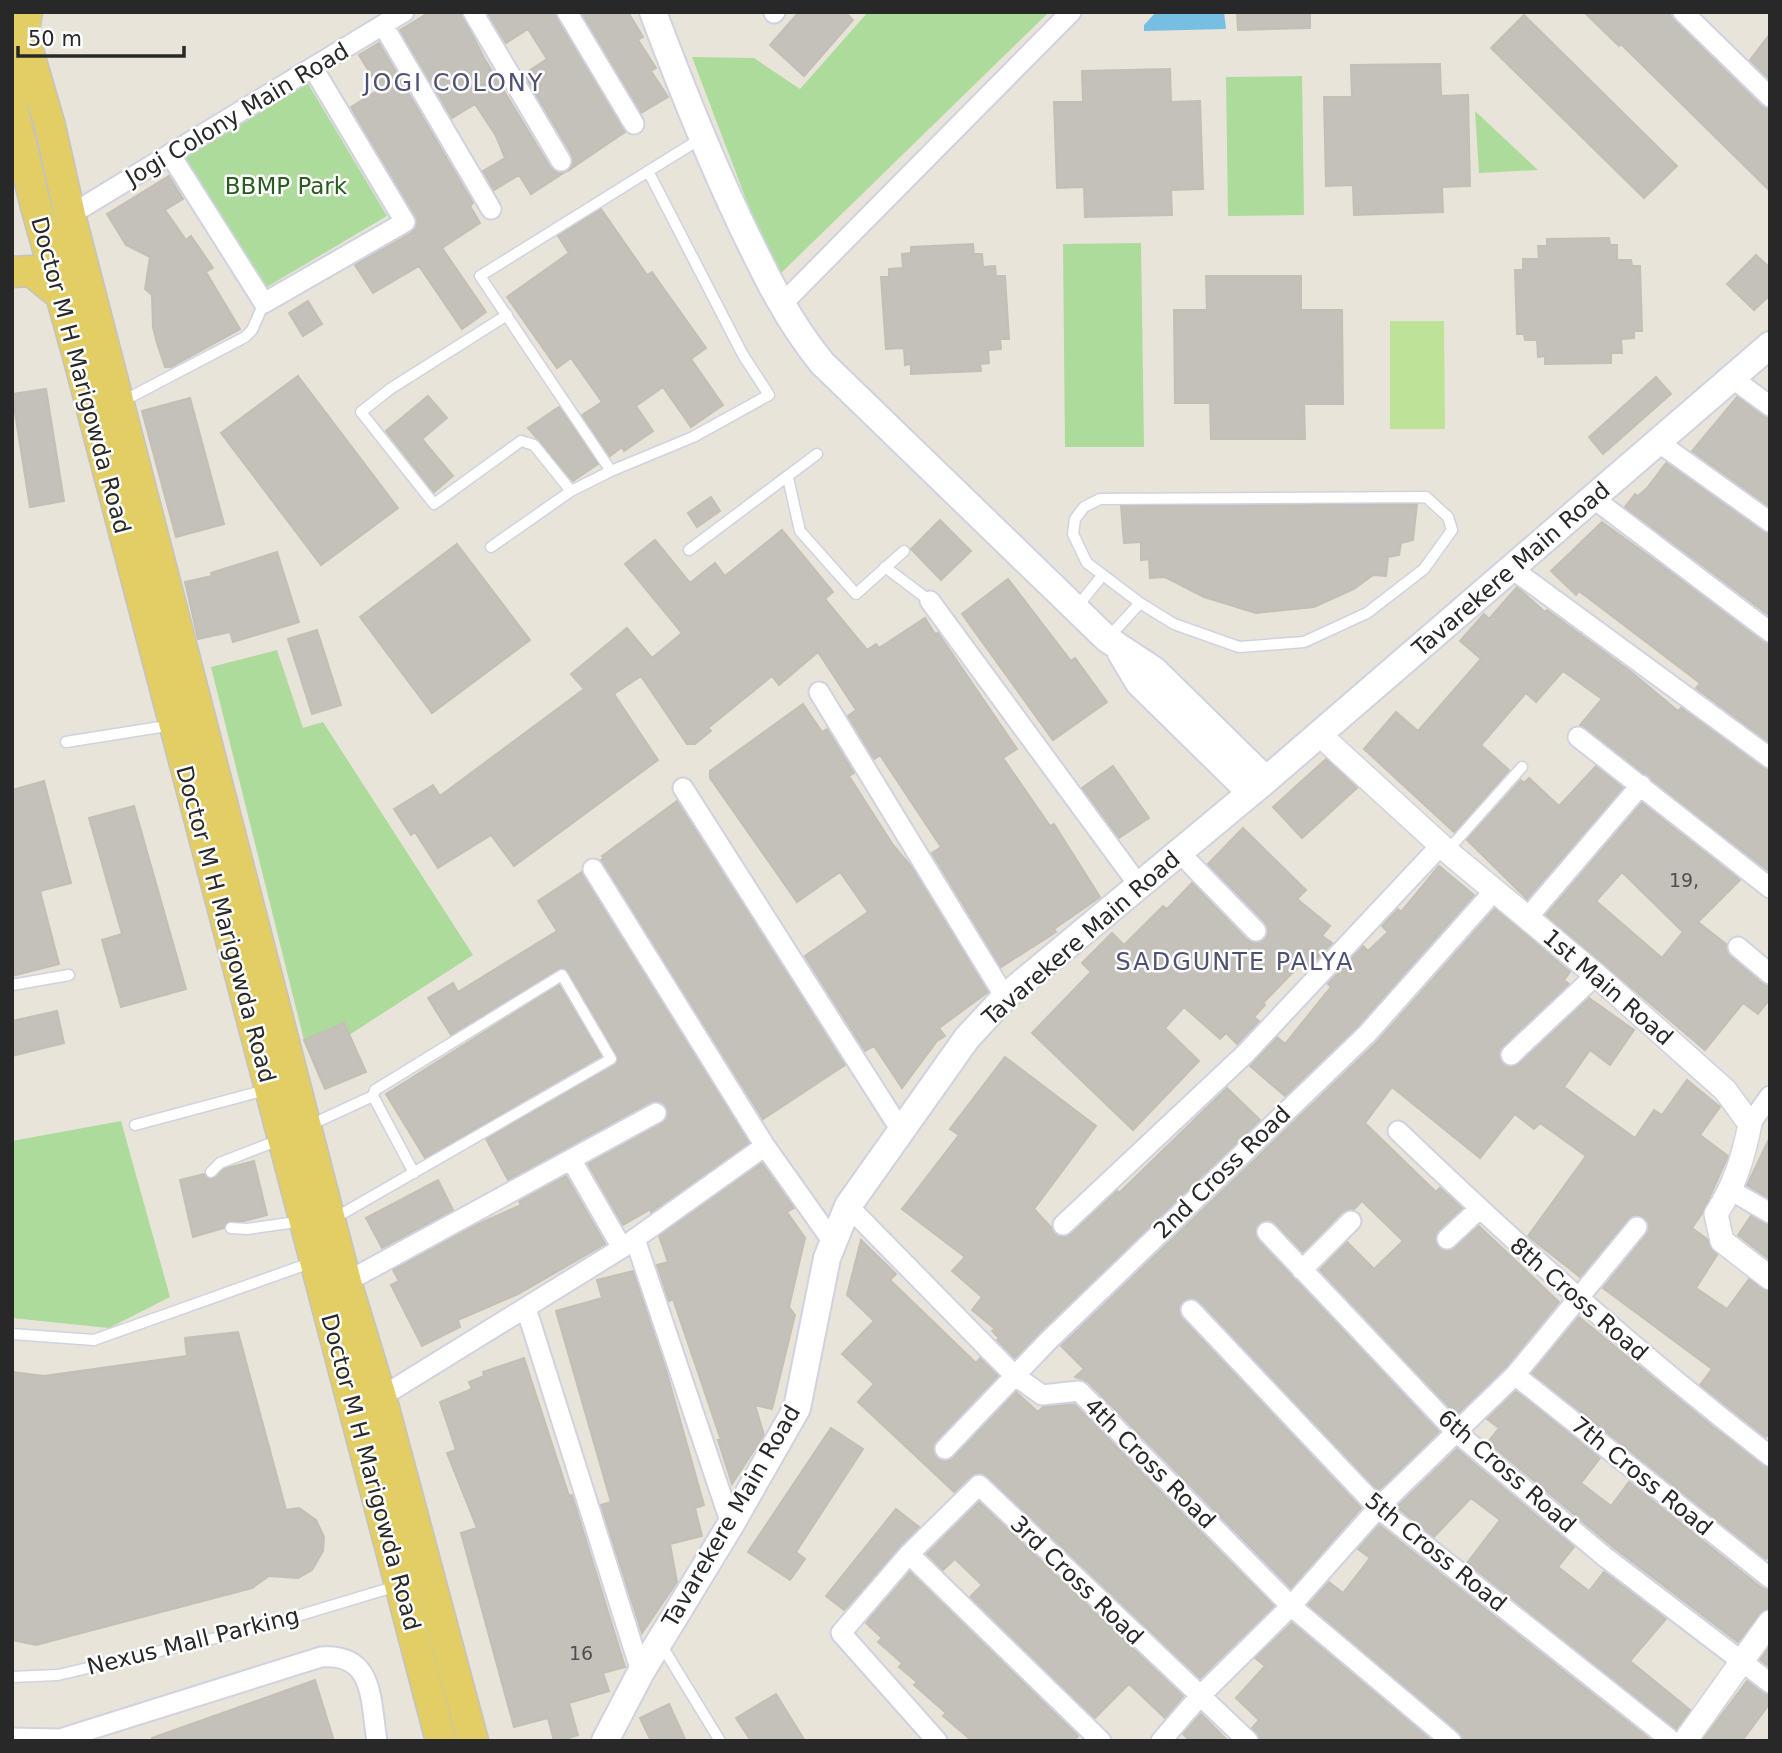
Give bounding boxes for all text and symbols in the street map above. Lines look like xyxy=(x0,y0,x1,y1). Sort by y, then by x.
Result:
scale bar xyxy=(18,14,184,58)
text: 50 m xyxy=(28,27,82,51)
street label: Jogi Colony Main Road xyxy=(119,37,353,192)
district label: JOGI COLONY xyxy=(362,69,544,97)
park label: BBMP Park xyxy=(225,173,348,199)
street label: Doctor M H Marigowda Road xyxy=(26,214,136,536)
street label: Tavarekere Main Road xyxy=(1407,476,1615,662)
street label: Doctor M H Marigowda Road xyxy=(171,763,281,1085)
street label: Tavarekere Main Road xyxy=(977,845,1185,1031)
house number: 19, xyxy=(1669,869,1699,891)
street label: 1st Main Road xyxy=(1538,924,1678,1050)
district label: SADGUNTE PALYA xyxy=(1116,948,1354,976)
street label: 2nd Cross Road xyxy=(1149,1100,1295,1244)
street label: 8th Cross Road xyxy=(1505,1232,1653,1366)
street label: Doctor M H Marigowda Road xyxy=(316,1311,426,1633)
street label: 4th Cross Road xyxy=(1079,1392,1221,1534)
street label: Tavarekere Main Road xyxy=(656,1400,805,1633)
street label: 6th Cross Road xyxy=(1433,1404,1581,1538)
street label: 7th Cross Road xyxy=(1566,1411,1718,1541)
street label: 5th Cross Road xyxy=(1360,1487,1512,1617)
street label: 3rd Cross Road xyxy=(1006,1510,1148,1650)
street label: Nexus Mall Parking xyxy=(84,1602,302,1680)
house number: 16 xyxy=(569,1642,593,1664)

